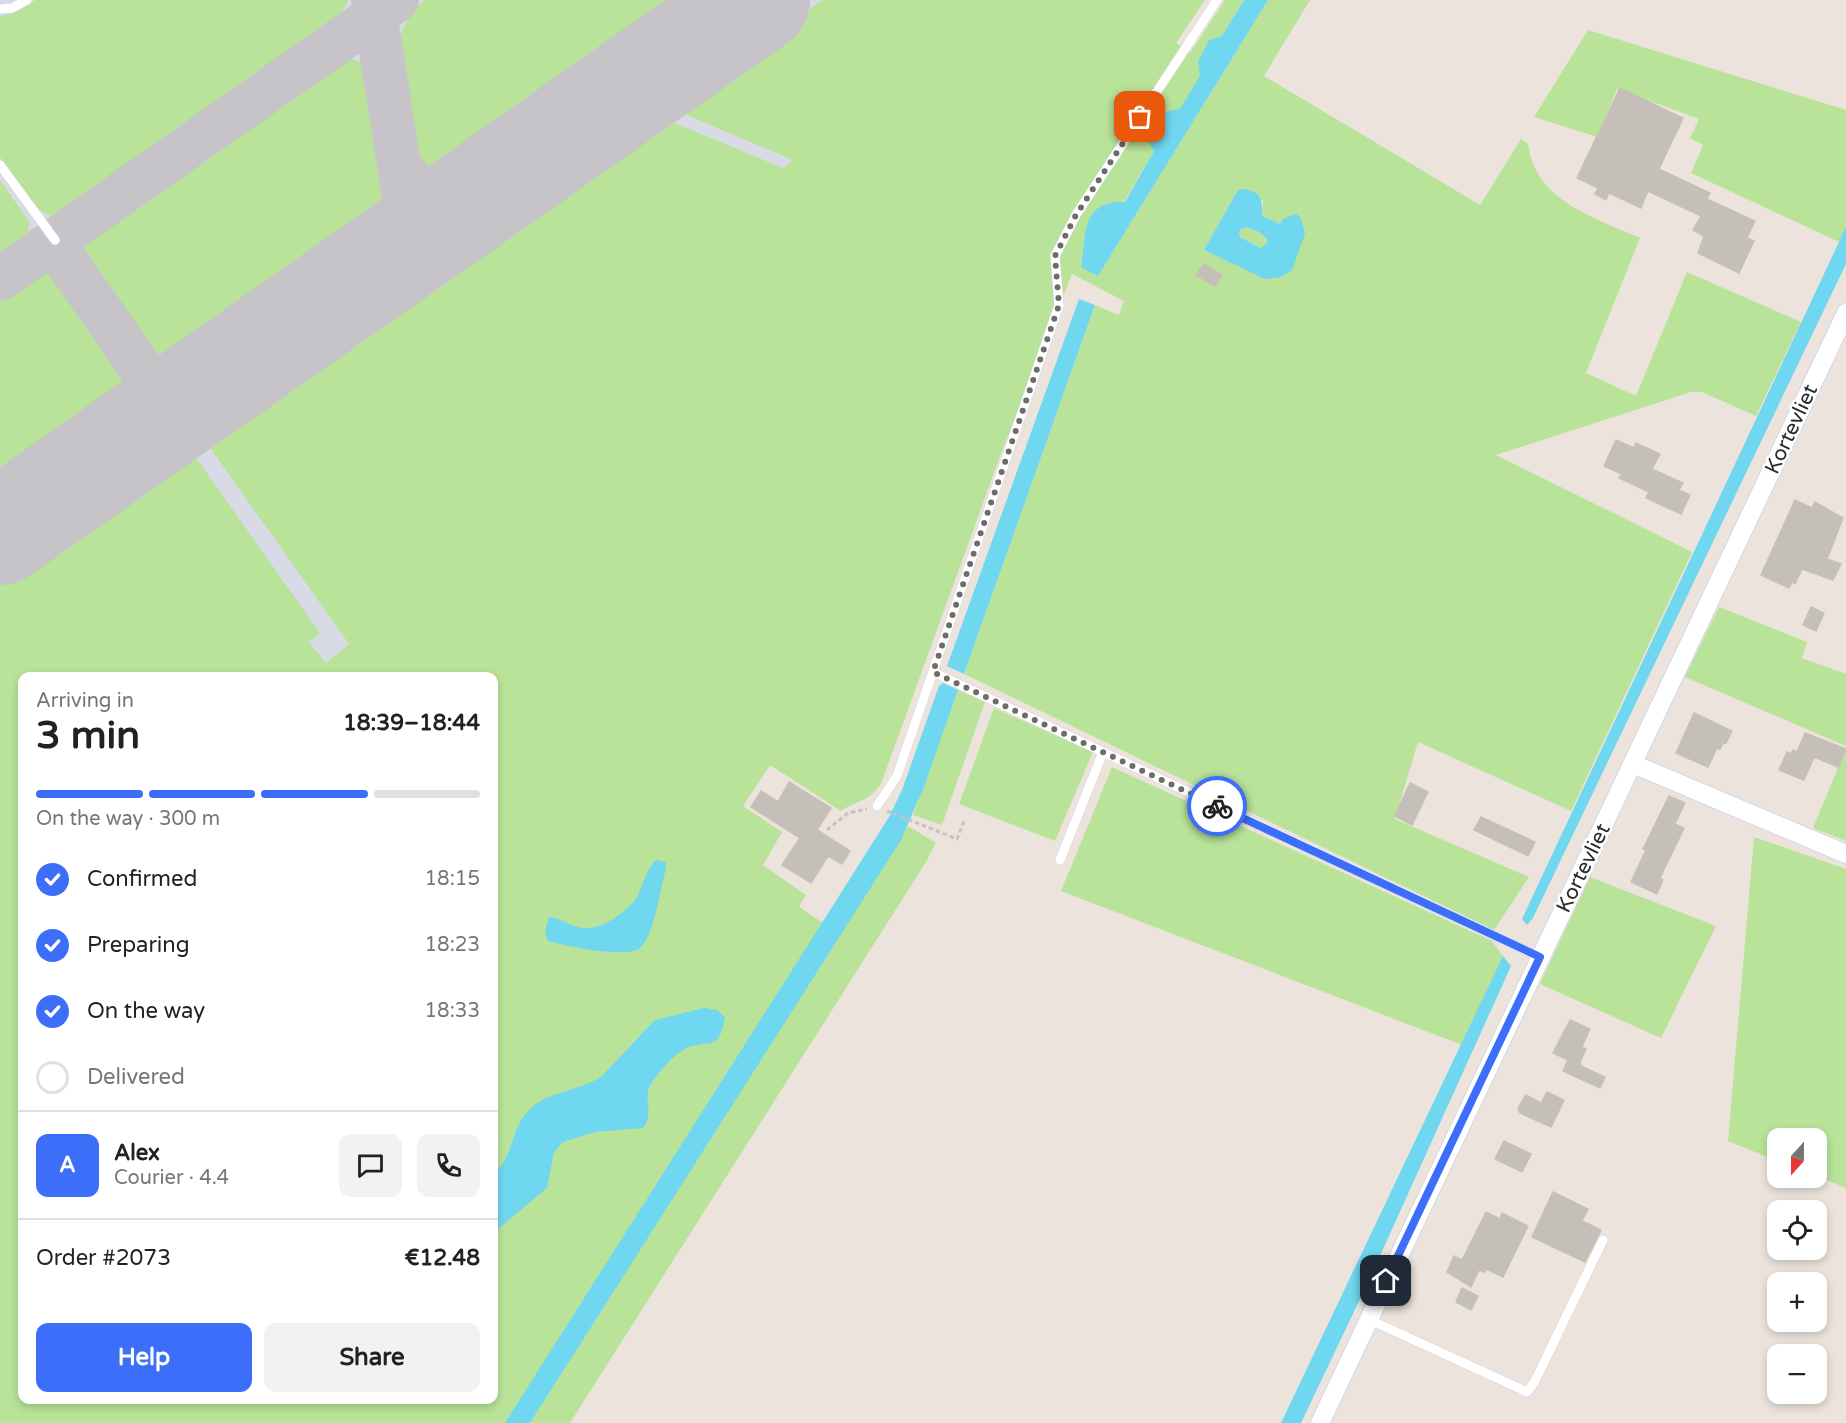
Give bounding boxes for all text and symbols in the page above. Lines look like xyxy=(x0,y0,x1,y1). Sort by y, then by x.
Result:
pin xyxy=(1114,91,1165,142)
icon: bag xyxy=(1123,100,1156,133)
street label: Kortevliet xyxy=(1760,380,1823,478)
text: Arriving in xyxy=(36,689,134,713)
text: 18:39–18:44 xyxy=(343,710,480,736)
text: 3 min xyxy=(36,712,140,759)
courier xyxy=(1187,776,1247,836)
icon: bike xyxy=(1201,790,1234,823)
text: On the way · 300 m xyxy=(36,807,220,831)
street label: Kortevliet xyxy=(1551,820,1616,917)
icon: check xyxy=(36,863,69,896)
text: Confirmed xyxy=(87,866,197,892)
text: 18:15 xyxy=(425,867,480,891)
icon: check xyxy=(36,929,69,962)
text: Preparing xyxy=(87,932,190,958)
text: 18:23 xyxy=(425,933,480,957)
icon: check xyxy=(36,995,69,1028)
text: On the way xyxy=(87,998,205,1024)
text: 18:33 xyxy=(425,999,480,1023)
text: Delivered xyxy=(87,1064,185,1090)
north arrow xyxy=(1767,1128,1827,1188)
map controls xyxy=(1767,1128,1827,1404)
button: chat xyxy=(339,1134,402,1197)
button: phone xyxy=(417,1134,480,1197)
text: Alex xyxy=(114,1140,160,1166)
text: A xyxy=(59,1152,76,1178)
text: Courier · 4.4 xyxy=(114,1166,229,1190)
button: locate xyxy=(1767,1200,1827,1260)
text: Order #2073 xyxy=(36,1245,171,1271)
text: €12.48 xyxy=(404,1245,480,1271)
pin xyxy=(1360,1255,1411,1306)
icon: home xyxy=(1369,1264,1402,1297)
button: + xyxy=(1767,1272,1827,1332)
button: Help xyxy=(36,1323,252,1392)
button: Share xyxy=(264,1323,480,1392)
button: − xyxy=(1767,1344,1827,1404)

